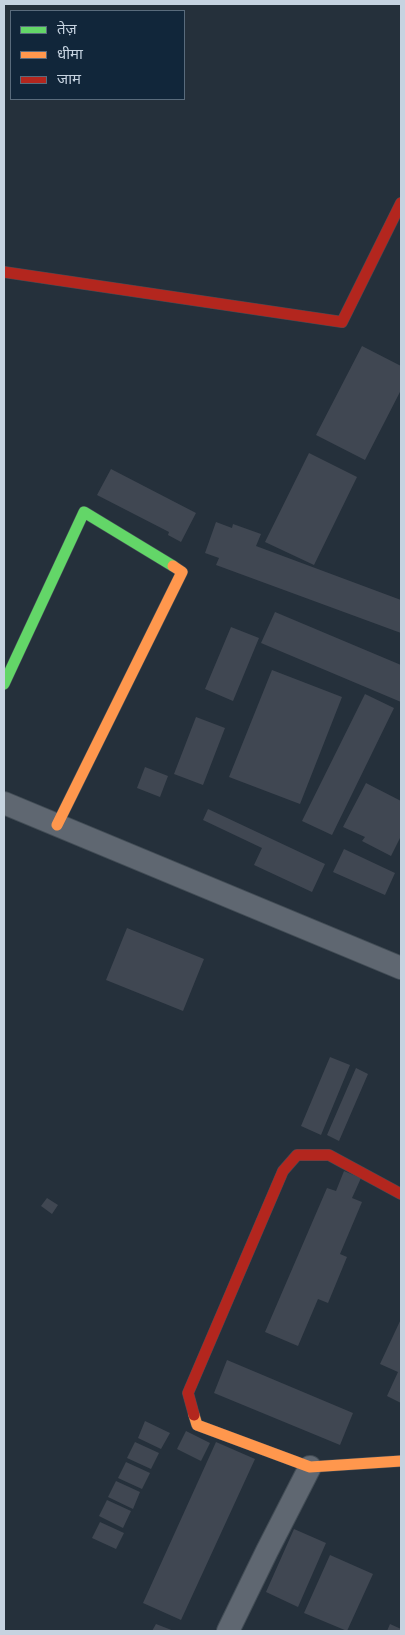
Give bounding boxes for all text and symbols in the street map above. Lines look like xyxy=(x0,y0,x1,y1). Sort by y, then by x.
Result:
legend xyxy=(10,10,185,100)
text: तेज़ xyxy=(57,19,77,38)
text: धीमा xyxy=(57,44,83,63)
text: जाम xyxy=(57,69,81,88)

